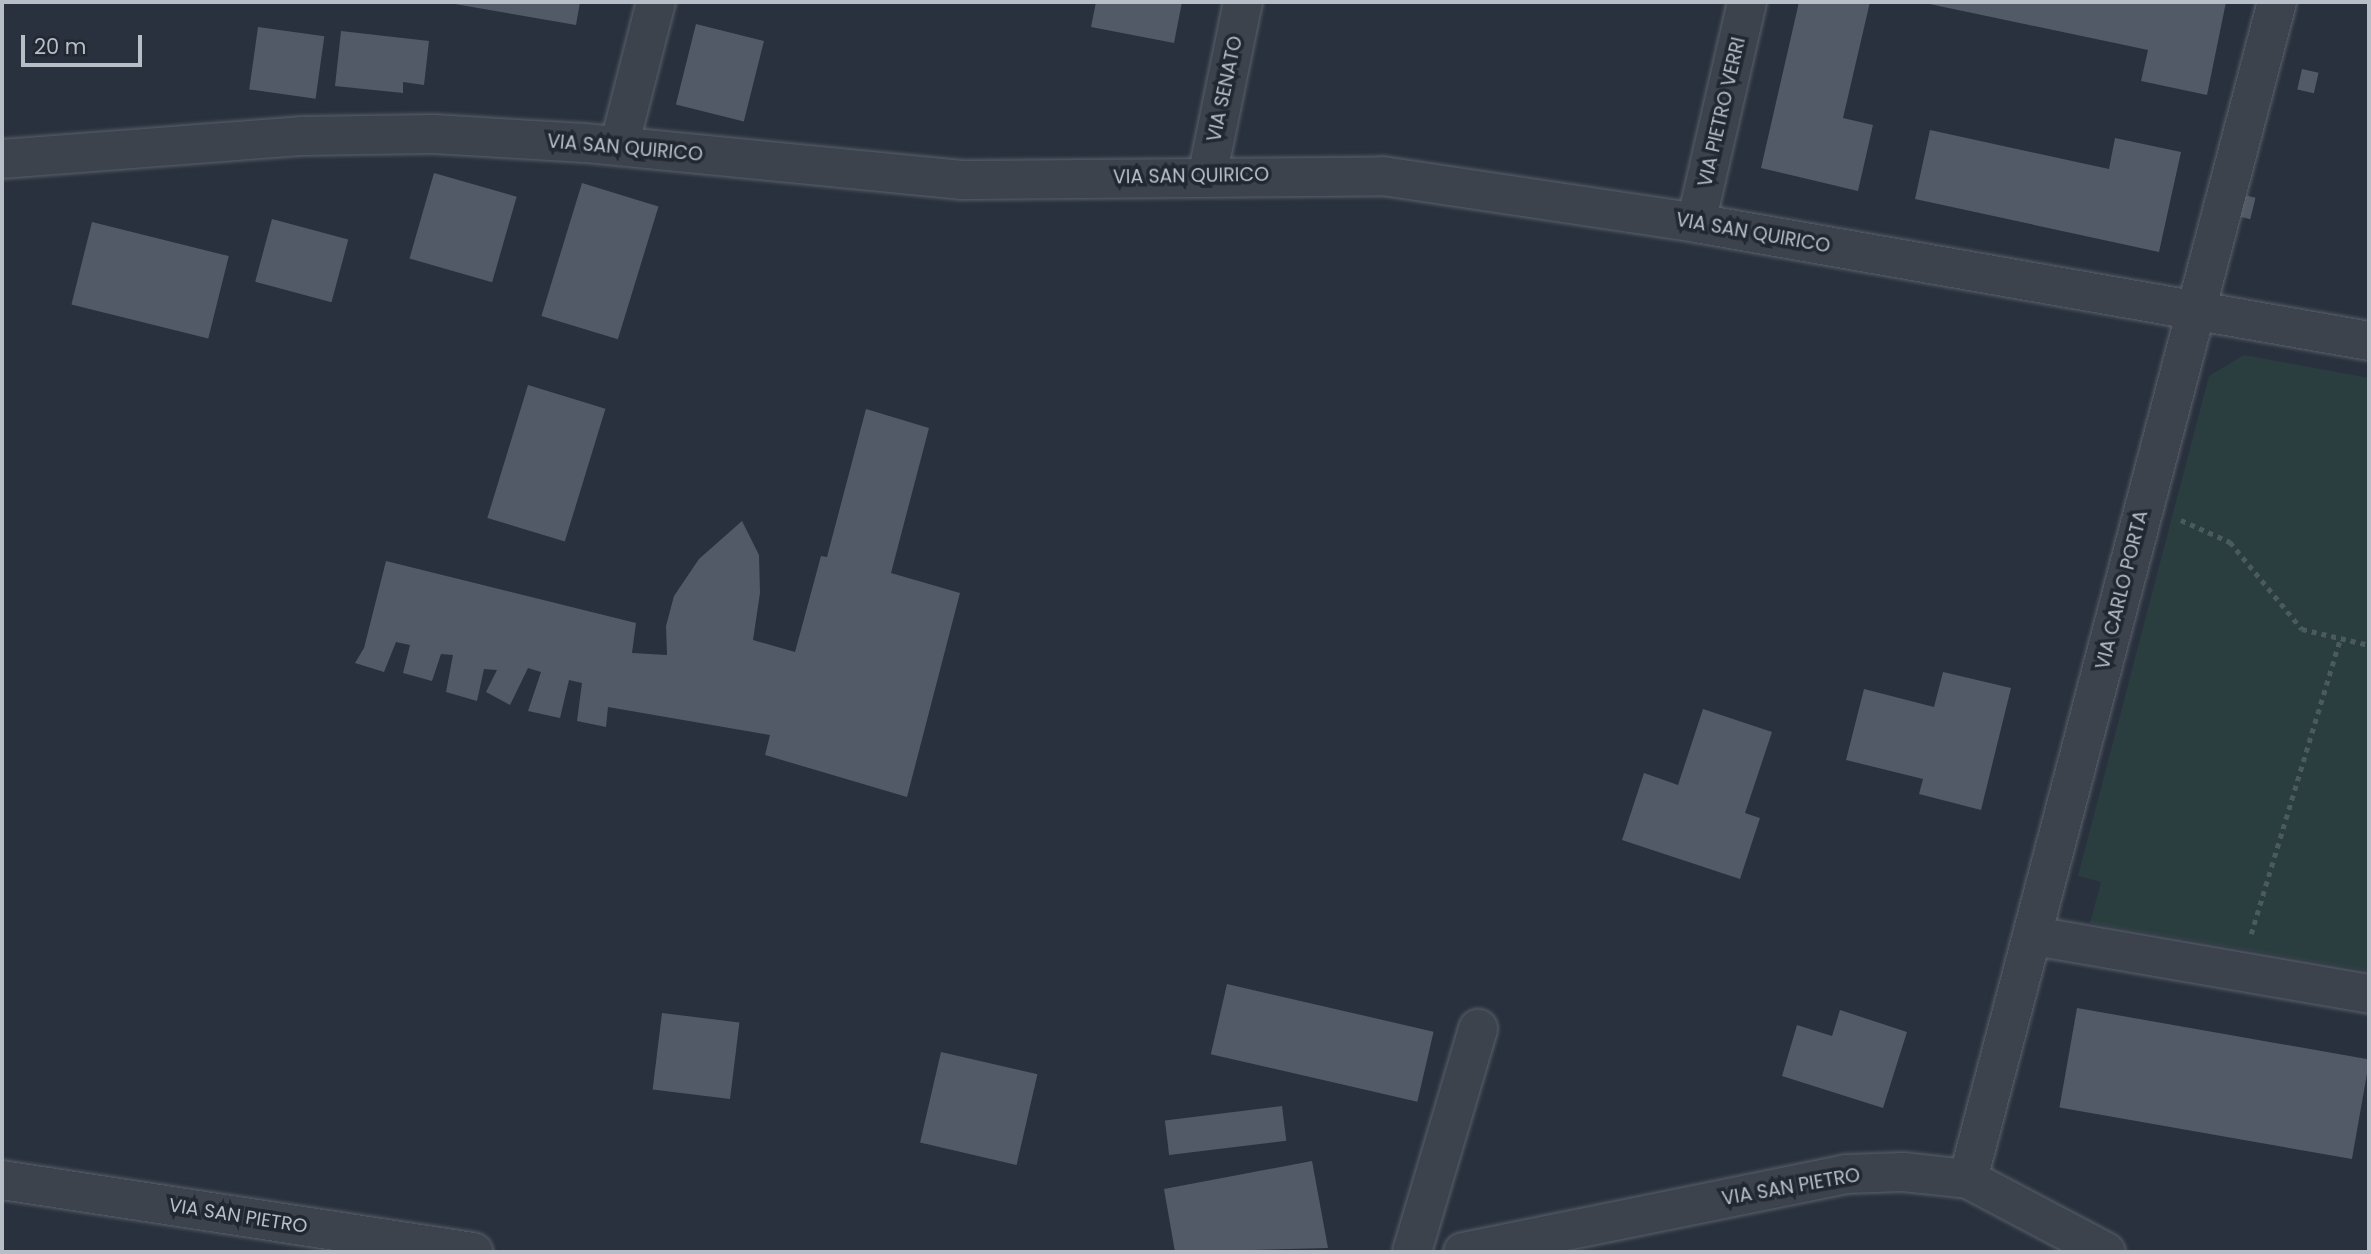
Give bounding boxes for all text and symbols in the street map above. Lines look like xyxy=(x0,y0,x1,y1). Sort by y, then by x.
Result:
scale bar xyxy=(24,21,145,65)
text: 20 m xyxy=(34,32,87,61)
street label: VIA SENATO xyxy=(1203,34,1247,144)
street label: VIA PIETRO VERRI xyxy=(1694,35,1750,189)
street label: VIA SAN QUIRICO xyxy=(546,130,704,166)
street label: VIA SAN QUIRICO xyxy=(1113,163,1269,189)
street label: VIA SAN QUIRICO xyxy=(1674,208,1832,258)
street label: VIA CARLO PORTA xyxy=(2091,508,2153,672)
street label: VIA SAN PIETRO xyxy=(1720,1164,1862,1210)
street label: VIA SAN PIETRO xyxy=(167,1194,309,1238)

